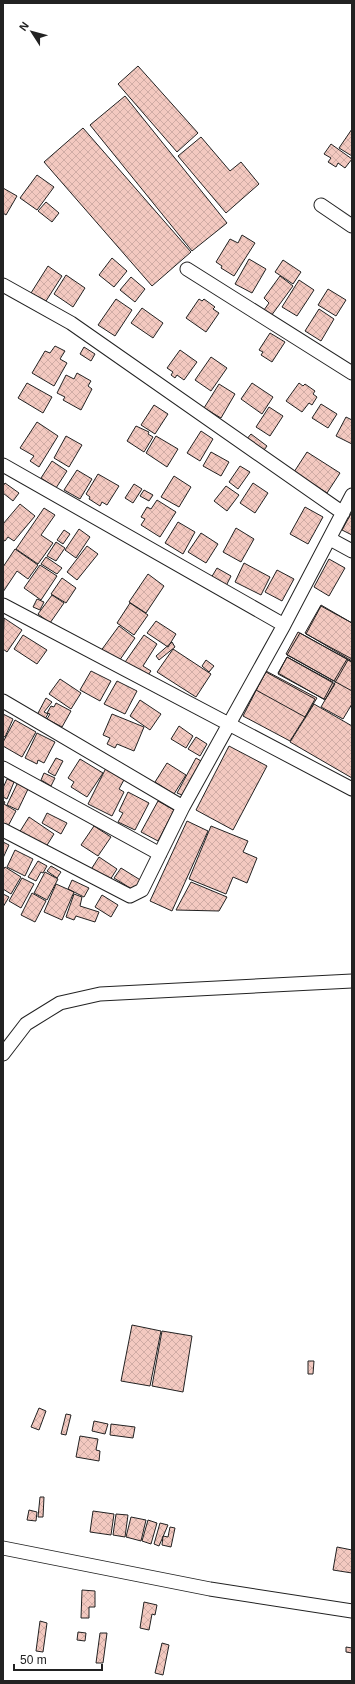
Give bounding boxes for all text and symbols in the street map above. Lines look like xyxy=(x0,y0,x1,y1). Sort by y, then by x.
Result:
north arrow xyxy=(12,12,52,52)
text: N xyxy=(17,19,31,33)
scale bar xyxy=(14,1646,102,1672)
text: 50 m xyxy=(20,1653,47,1667)

